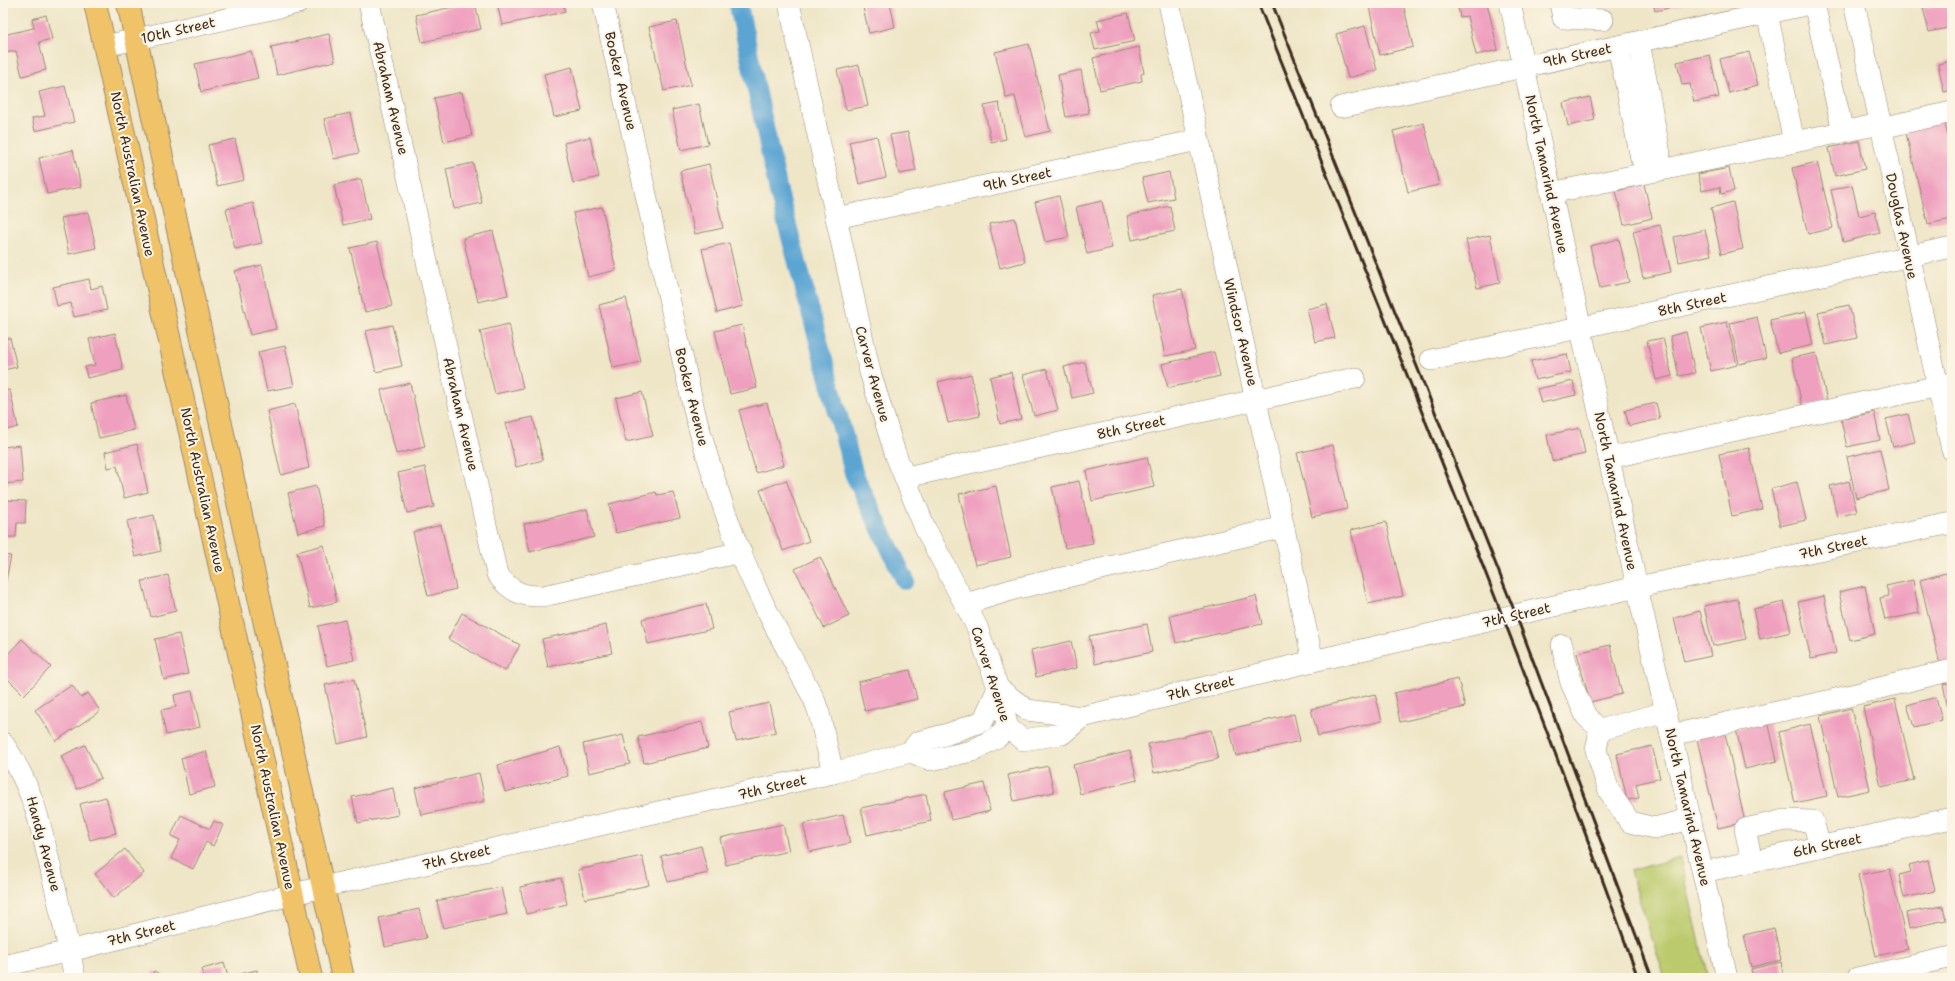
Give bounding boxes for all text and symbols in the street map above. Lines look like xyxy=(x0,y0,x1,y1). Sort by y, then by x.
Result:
street label: 10th Street xyxy=(139,13,217,47)
street label: Booker Avenue xyxy=(601,30,641,132)
street label: Abraham Avenue xyxy=(369,39,413,157)
street label: 9th Street xyxy=(1541,39,1613,71)
street label: North Australian Avenue xyxy=(107,90,159,258)
street label: North Tamarind Avenue xyxy=(1521,93,1573,255)
street label: 9th Street xyxy=(981,163,1053,195)
street label: Douglas Avenue xyxy=(1882,171,1922,281)
street label: Windsor Avenue xyxy=(1220,276,1262,388)
street label: 8th Street xyxy=(1656,288,1728,320)
street label: Carver Avenue xyxy=(851,324,895,424)
street label: Booker Avenue xyxy=(671,346,713,448)
street label: Abraham Avenue xyxy=(439,355,483,473)
street label: North Australian Avenue xyxy=(177,406,229,574)
street label: North Tamarind Avenue xyxy=(1590,410,1642,572)
street label: 8th Street xyxy=(1095,411,1167,443)
street label: 7th Street xyxy=(1797,531,1869,563)
street label: 7th Street xyxy=(1480,598,1552,632)
street label: Carver Avenue xyxy=(967,624,1015,724)
street label: 7th Street xyxy=(1164,671,1236,705)
street label: North Australian Avenue xyxy=(247,723,299,891)
street label: North Tamarind Avenue xyxy=(1661,726,1715,888)
street label: 7th Street xyxy=(736,770,808,804)
street label: Handy Avenue xyxy=(23,794,65,894)
street label: 6th Street xyxy=(1791,829,1863,861)
street label: 7th Street xyxy=(420,840,492,874)
street label: 7th Street xyxy=(105,916,177,950)

